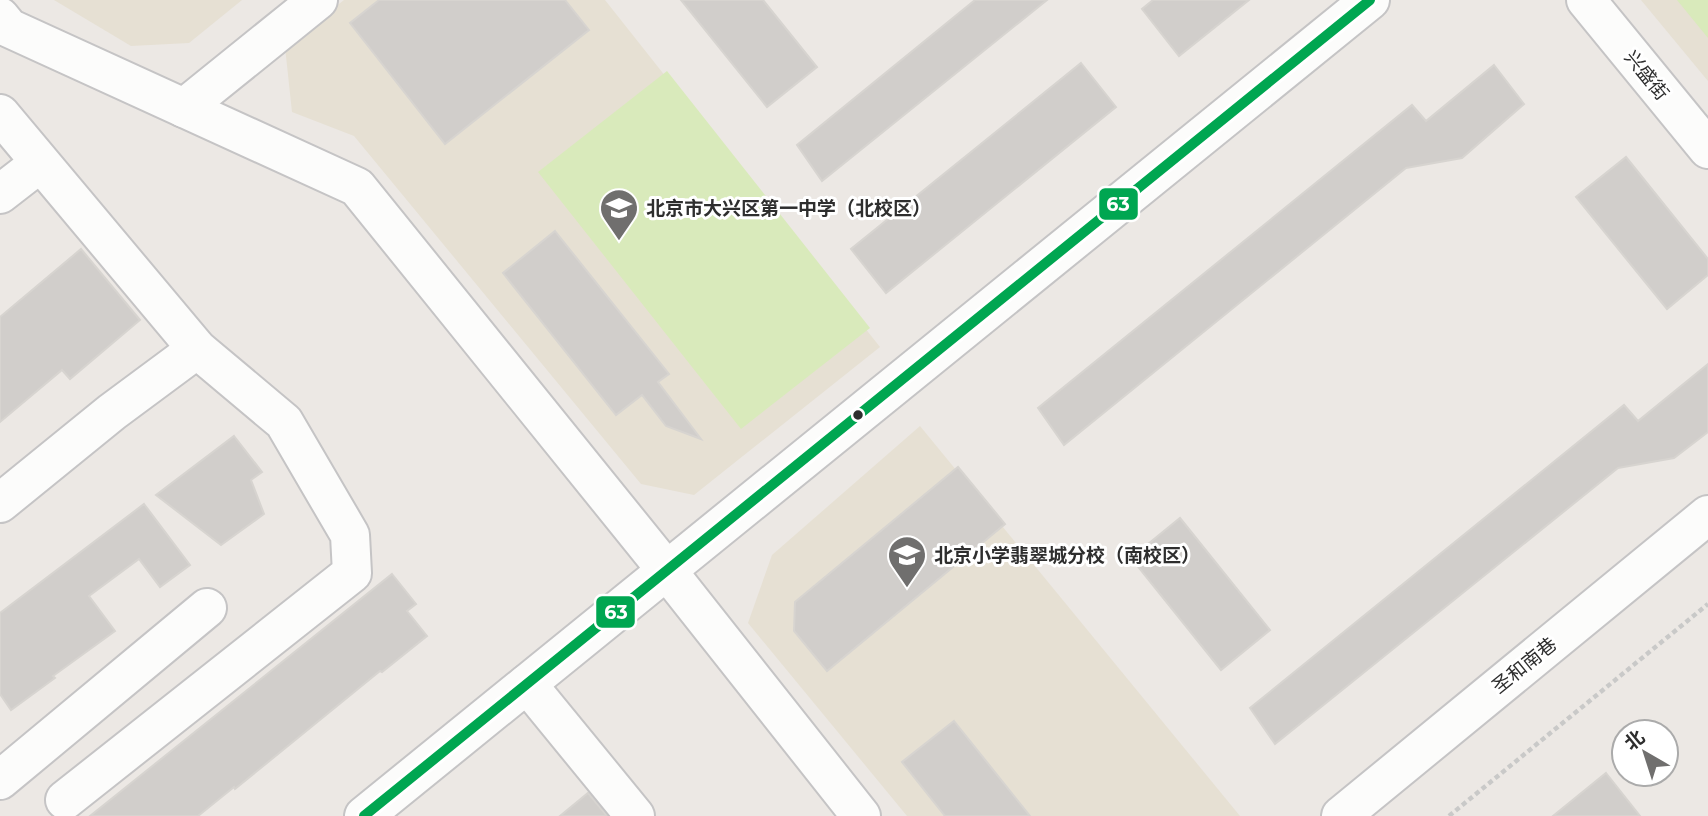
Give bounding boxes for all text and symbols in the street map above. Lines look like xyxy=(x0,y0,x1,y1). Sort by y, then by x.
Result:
street label: 兴盛街 xyxy=(1620,46,1673,105)
school or university icon: 北京市大兴区第一中学（北校区） xyxy=(598,187,640,242)
line badge: 63 xyxy=(1098,187,1139,221)
text: 63 xyxy=(1106,193,1130,216)
place label: 北京市大兴区第一中学（北校区） xyxy=(646,197,931,220)
unlabelled marker xyxy=(851,408,865,422)
school or university icon: 北京小学翡翠城分校（南校区） xyxy=(886,534,928,589)
place label: 北京小学翡翠城分校（南校区） xyxy=(934,544,1200,567)
line badge: 63 xyxy=(595,595,636,629)
text: 63 xyxy=(604,601,628,624)
street label: 圣和南巷 xyxy=(1488,633,1561,698)
north arrow xyxy=(1610,718,1680,788)
text: 北 xyxy=(1620,725,1649,755)

